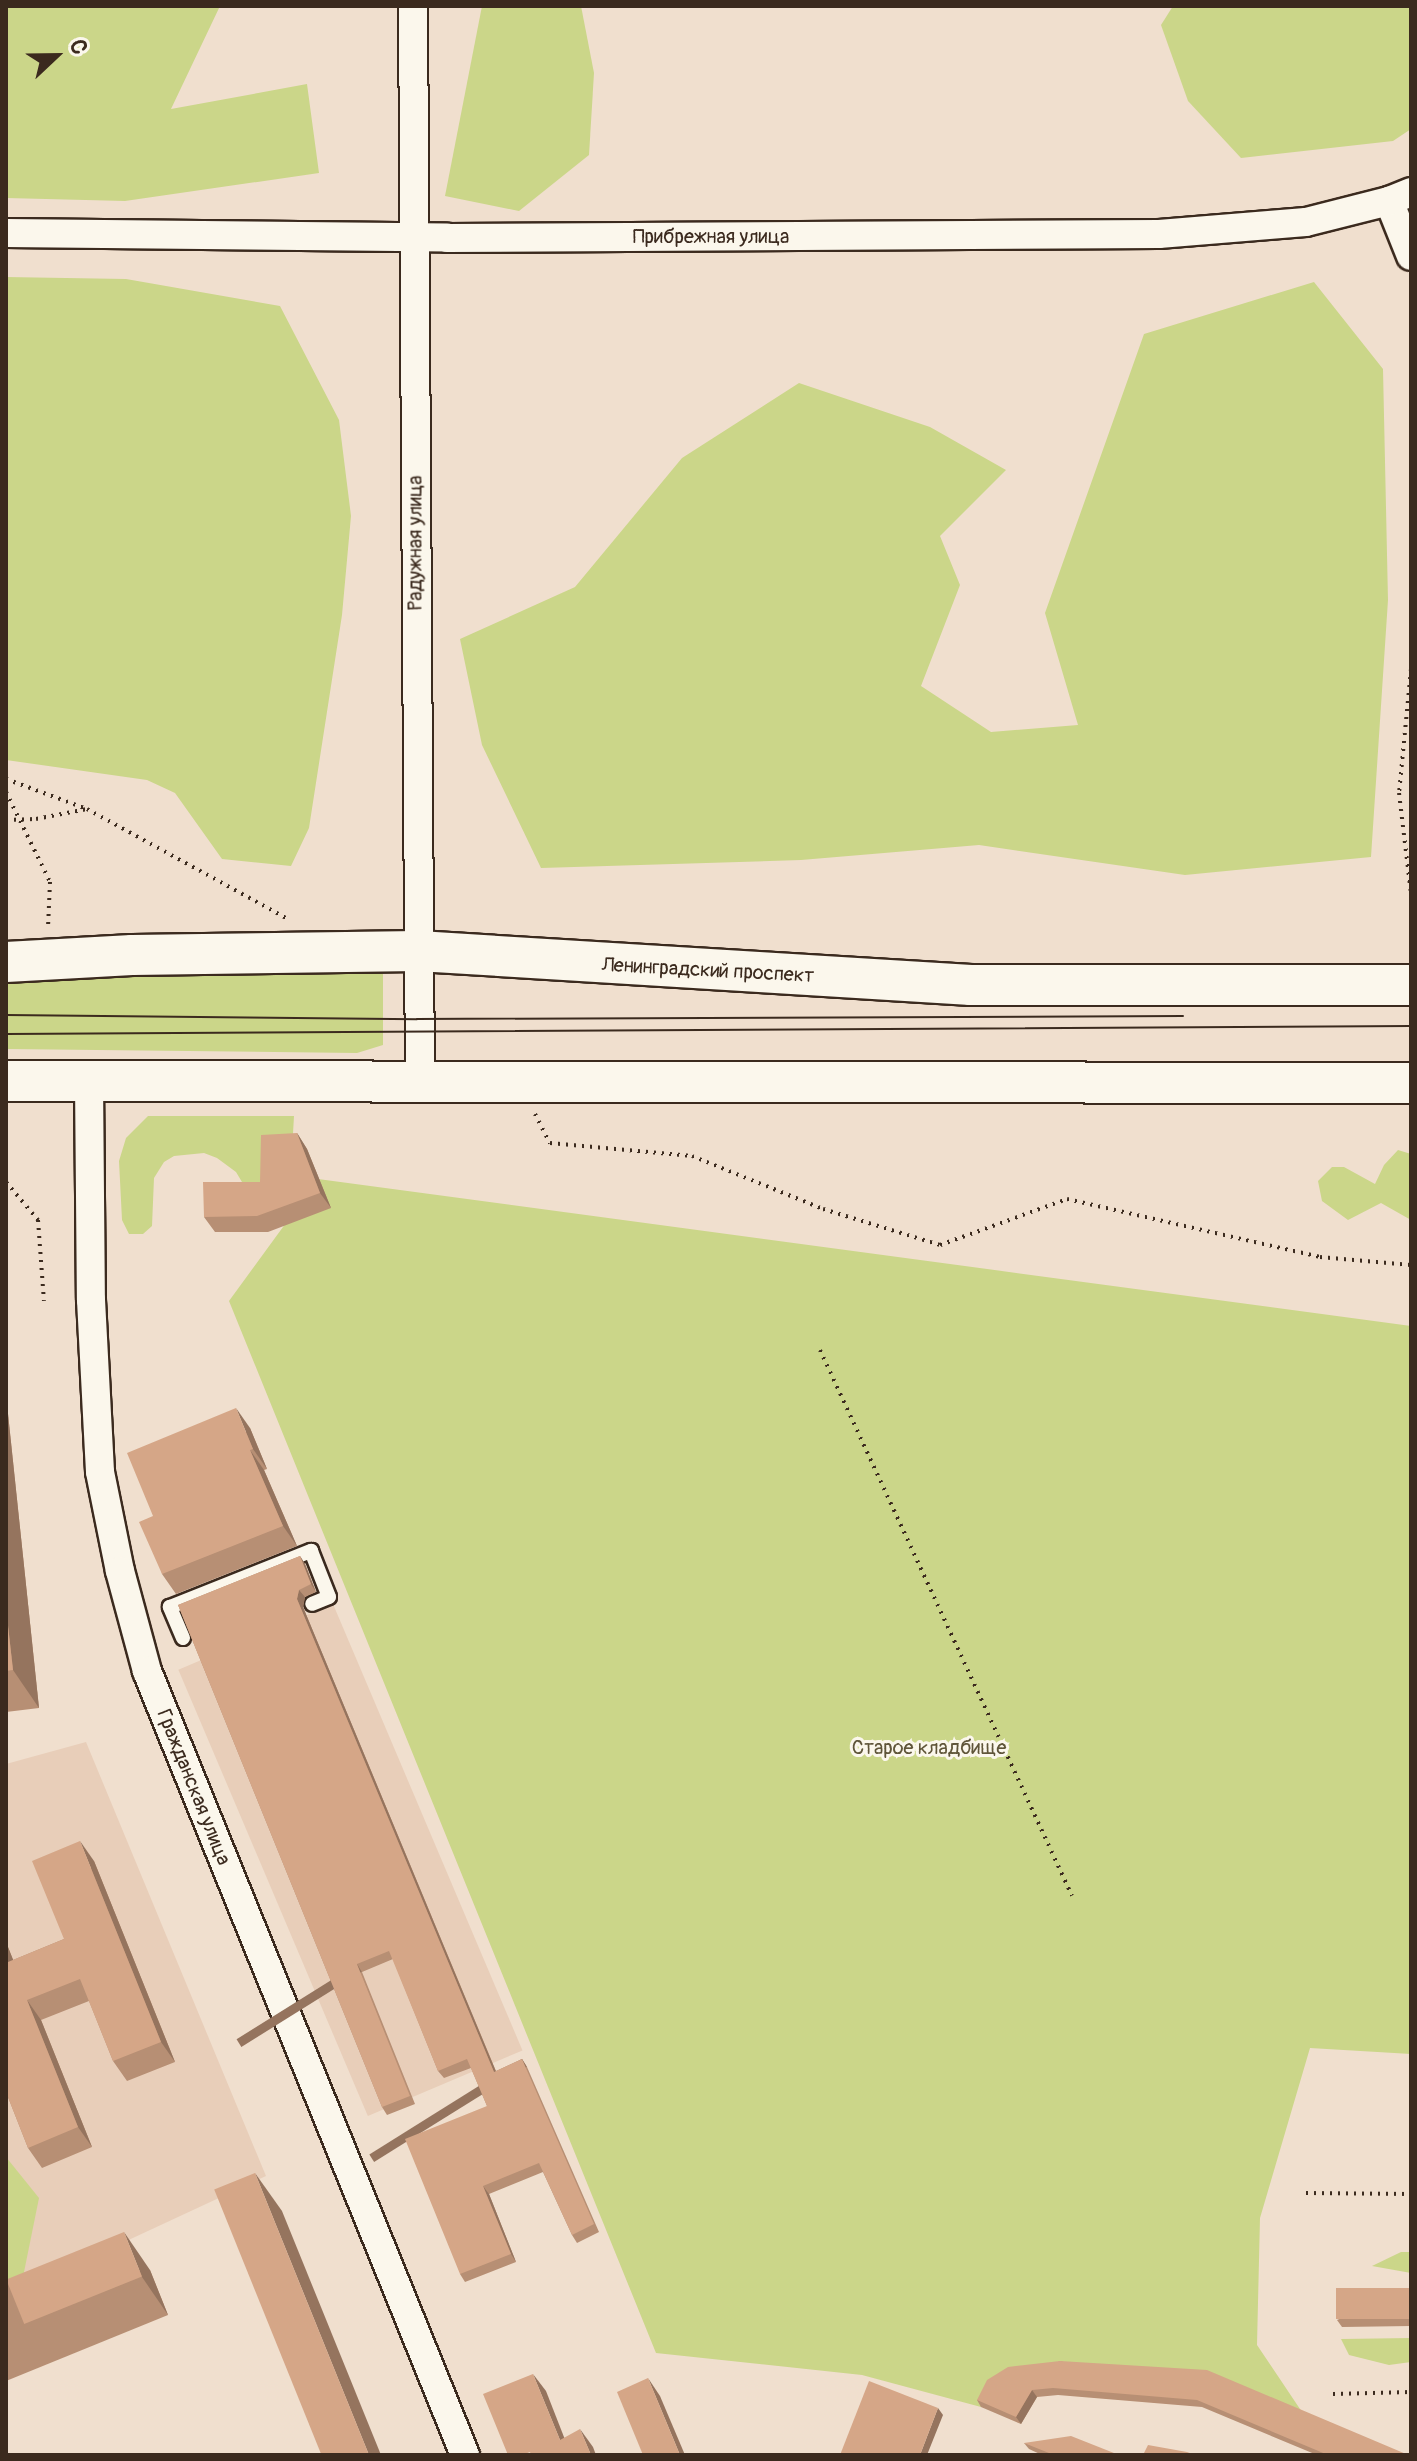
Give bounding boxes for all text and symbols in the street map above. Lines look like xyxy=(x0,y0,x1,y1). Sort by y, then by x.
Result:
north arrow xyxy=(16,16,96,96)
text: С xyxy=(63,35,94,59)
street label: Прибрежная улица xyxy=(633,224,789,248)
street label: Радужная улица xyxy=(403,475,427,611)
street label: Ленинградский проспект xyxy=(601,952,815,988)
street label: Гражданская улица xyxy=(152,1706,236,1868)
park label: Старое кладбище xyxy=(852,1735,1006,1759)

